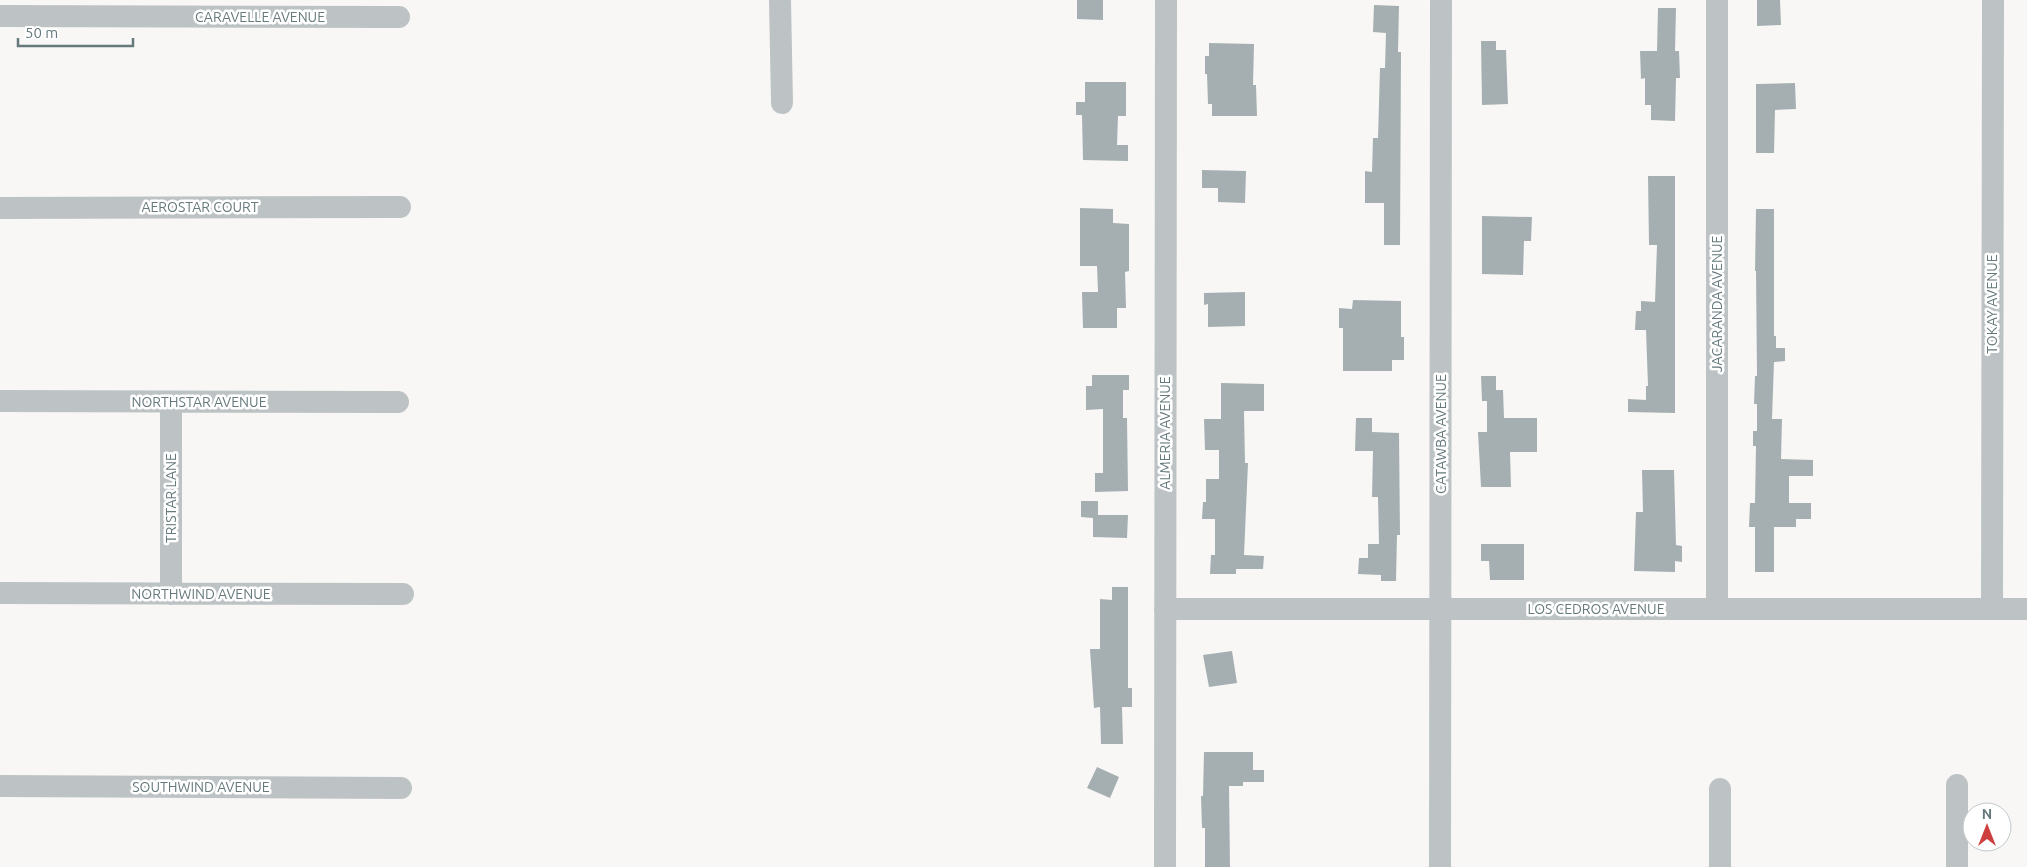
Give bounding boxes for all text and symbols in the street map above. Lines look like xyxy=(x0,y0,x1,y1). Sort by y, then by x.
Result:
street label: CARAVELLE AVENUE xyxy=(195,9,325,25)
scale bar xyxy=(18,15,132,47)
text: 50 m xyxy=(25,24,58,41)
street label: AEROSTAR COURT xyxy=(141,199,259,215)
street label: JACARANDA AVENUE xyxy=(1709,236,1725,372)
street label: TOKAY AVENUE xyxy=(1984,254,2000,354)
street label: CATAWBA AVENUE xyxy=(1433,374,1449,494)
street label: ALMERIA AVENUE xyxy=(1157,376,1173,490)
street label: NORTHSTAR AVENUE xyxy=(131,394,267,410)
street label: TRISTAR LANE xyxy=(163,453,179,543)
street label: NORTHWIND AVENUE xyxy=(131,586,271,602)
street label: LOS CEDROS AVENUE xyxy=(1527,601,1665,617)
street label: SOUTHWIND AVENUE xyxy=(132,779,270,795)
north arrow xyxy=(1962,802,2012,852)
text: N xyxy=(1982,806,1992,822)

